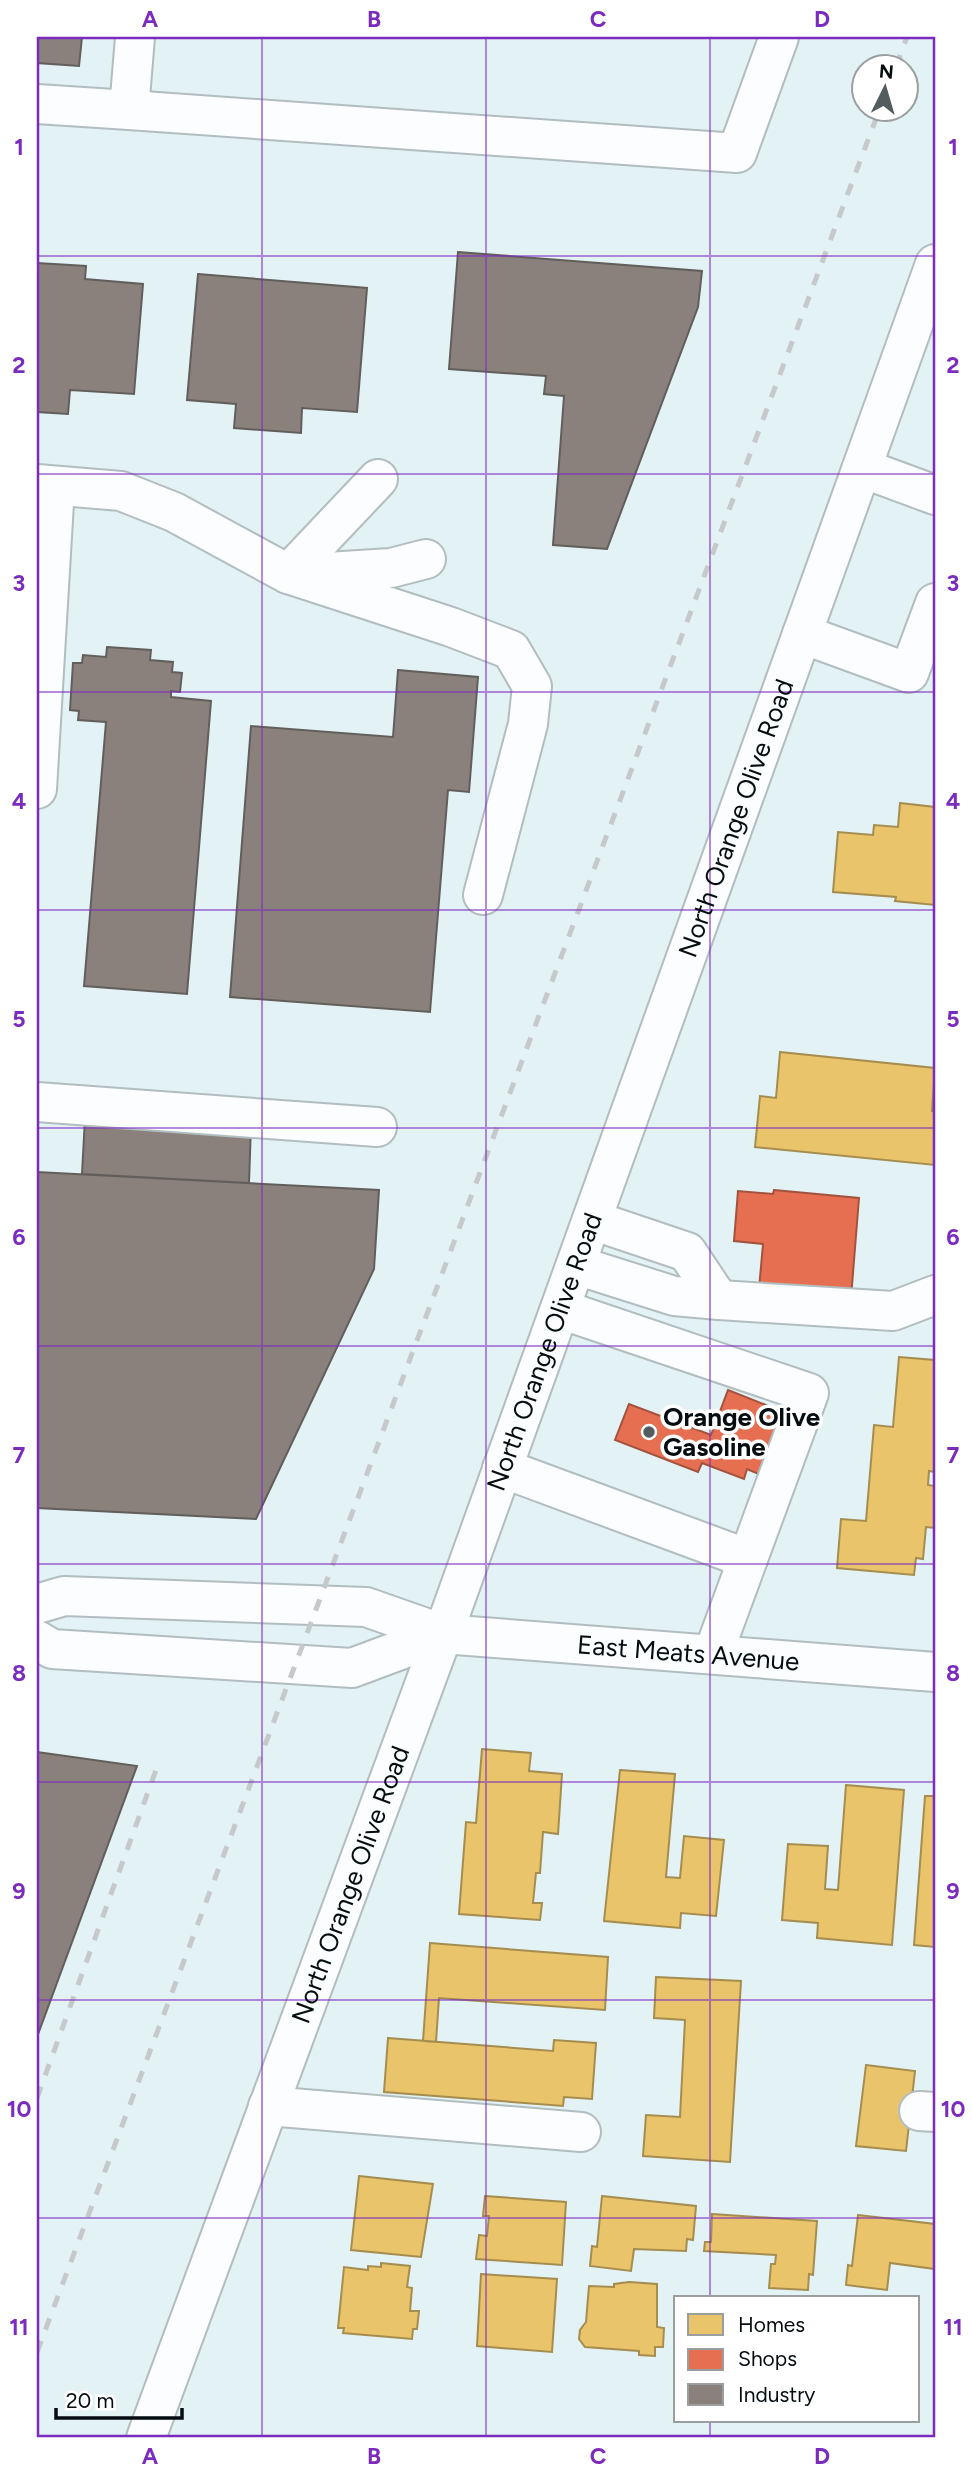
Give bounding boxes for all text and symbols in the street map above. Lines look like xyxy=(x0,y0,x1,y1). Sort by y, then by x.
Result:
text: A xyxy=(142,5,159,33)
text: B xyxy=(367,5,381,33)
text: C xyxy=(590,5,607,33)
text: D xyxy=(814,5,830,33)
north arrow xyxy=(850,52,920,122)
text: N xyxy=(878,59,895,84)
text: 1 xyxy=(14,133,24,161)
text: 1 xyxy=(948,133,958,161)
text: 2 xyxy=(12,351,26,379)
text: 2 xyxy=(946,351,960,379)
text: 3 xyxy=(13,569,25,597)
text: 3 xyxy=(947,569,959,597)
street label: North Orange Olive Road xyxy=(671,675,801,961)
text: 4 xyxy=(12,787,26,815)
text: 4 xyxy=(946,787,960,815)
text: 5 xyxy=(12,1005,26,1033)
text: 5 xyxy=(946,1005,960,1033)
street label: North Orange Olive Road xyxy=(480,1208,609,1495)
text: 6 xyxy=(12,1223,26,1251)
text: 6 xyxy=(946,1223,960,1251)
place label: Orange Olive Gasoline xyxy=(663,1401,820,1463)
marker: Orange Olive Gasoline xyxy=(641,1424,657,1440)
text: 7 xyxy=(13,1441,26,1469)
text: 7 xyxy=(947,1441,960,1469)
street label: East Meats Avenue xyxy=(576,1628,801,1677)
text: 8 xyxy=(12,1659,26,1687)
text: 8 xyxy=(946,1659,960,1687)
street label: North Orange Olive Road xyxy=(285,1741,416,2028)
text: 9 xyxy=(12,1877,26,1905)
text: 9 xyxy=(946,1877,960,1905)
text: 10 xyxy=(7,2095,31,2123)
text: 10 xyxy=(941,2095,965,2123)
legend xyxy=(674,2296,920,2422)
text: Homes xyxy=(738,2312,805,2337)
text: 11 xyxy=(9,2313,29,2341)
text: 11 xyxy=(943,2313,963,2341)
text: Shops xyxy=(738,2346,797,2371)
scale bar xyxy=(56,2377,182,2421)
text: Industry xyxy=(738,2382,815,2407)
text: 20 m xyxy=(66,2388,114,2413)
text: A xyxy=(142,2442,159,2470)
text: B xyxy=(367,2442,381,2470)
text: C xyxy=(590,2442,607,2470)
text: D xyxy=(814,2442,830,2470)

